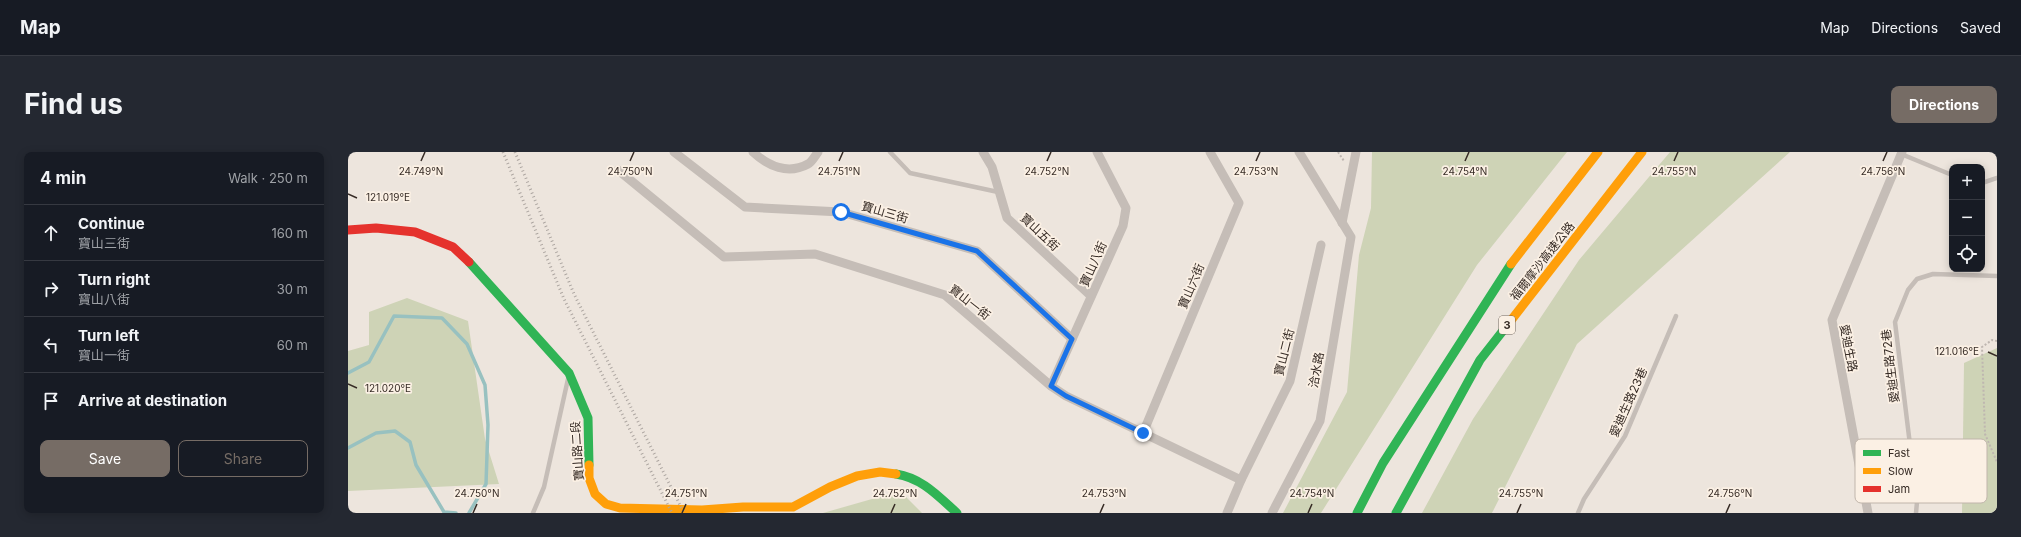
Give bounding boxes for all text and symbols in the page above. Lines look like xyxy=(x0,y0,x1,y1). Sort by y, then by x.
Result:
text: Map xyxy=(20,16,61,39)
text: Map xyxy=(1820,19,1849,36)
text: Directions xyxy=(1871,19,1938,36)
text: Saved xyxy=(1960,19,2001,36)
button: Directions xyxy=(1891,86,1997,123)
text: Find us xyxy=(24,87,123,121)
map controls xyxy=(1949,164,1985,272)
button: + xyxy=(1949,164,1985,200)
text: 24.749°N xyxy=(399,165,443,177)
text: 24.750°N xyxy=(608,165,652,177)
text: 24.751°N xyxy=(818,165,860,177)
text: 24.752°N xyxy=(1025,165,1069,177)
text: 24.753°N xyxy=(1234,165,1278,177)
text: 24.754°N xyxy=(1443,165,1487,177)
text: 24.755°N xyxy=(1652,165,1696,177)
text: 24.756°N xyxy=(1861,165,1905,177)
text: 4 min xyxy=(40,168,86,188)
text: Walk · 250 m xyxy=(228,170,308,186)
text: 121.019°E xyxy=(366,191,410,203)
street label: 寶山三街 xyxy=(860,198,910,226)
button: − xyxy=(1949,200,1985,236)
route start xyxy=(832,203,850,221)
street label: 寶山五街 xyxy=(1017,210,1063,254)
text: Continue xyxy=(78,214,145,233)
street label: 福爾摩沙高速公路 xyxy=(1507,219,1577,303)
icon: ahead xyxy=(40,222,62,244)
text: 160 m xyxy=(271,225,308,241)
text: 寶山三街 xyxy=(78,235,130,251)
button: locate xyxy=(1949,236,1985,272)
street label: 寶山八街 xyxy=(1076,239,1110,289)
street label: 寶山六街 xyxy=(1175,261,1207,311)
text: Turn right xyxy=(78,270,150,289)
icon: right xyxy=(40,278,62,300)
text: 30 m xyxy=(277,281,308,297)
street label: 寶山一街 xyxy=(946,281,994,323)
text: 寶山八街 xyxy=(78,291,130,307)
road number: 3 xyxy=(1499,316,1515,334)
street label: 愛迪生路 xyxy=(1837,323,1861,373)
text: Turn left xyxy=(78,326,139,345)
street label: 寶山二街 xyxy=(1271,327,1297,377)
street label: 愛迪生路72巷 xyxy=(1878,328,1902,404)
icon: left xyxy=(40,334,62,356)
text: 60 m xyxy=(277,337,308,353)
text: 121.016°E xyxy=(1935,345,1979,357)
text: 寶山一街 xyxy=(78,347,130,363)
street label: 洽水路 xyxy=(1305,351,1327,389)
street label: 愛迪生路23巷 xyxy=(1606,365,1650,439)
text: 121.020°E xyxy=(365,382,411,394)
icon: arrive xyxy=(40,390,62,412)
text: Arrive at destination xyxy=(78,391,227,410)
street label: 寶山路二段 xyxy=(567,421,587,481)
route end xyxy=(1134,424,1152,442)
legend xyxy=(1855,439,1987,503)
button: Save xyxy=(40,440,170,477)
button: Share xyxy=(178,440,308,477)
text: Fast xyxy=(1888,446,1910,460)
text: Slow xyxy=(1888,464,1913,478)
text: Jam xyxy=(1888,482,1910,496)
text: 24.750°N xyxy=(455,487,499,499)
text: 24.751°N xyxy=(665,487,707,499)
text: 24.752°N xyxy=(873,487,917,499)
text: 24.753°N xyxy=(1082,487,1126,499)
text: 24.754°N xyxy=(1290,487,1334,499)
text: 24.755°N xyxy=(1499,487,1543,499)
text: 24.756°N xyxy=(1708,487,1752,499)

